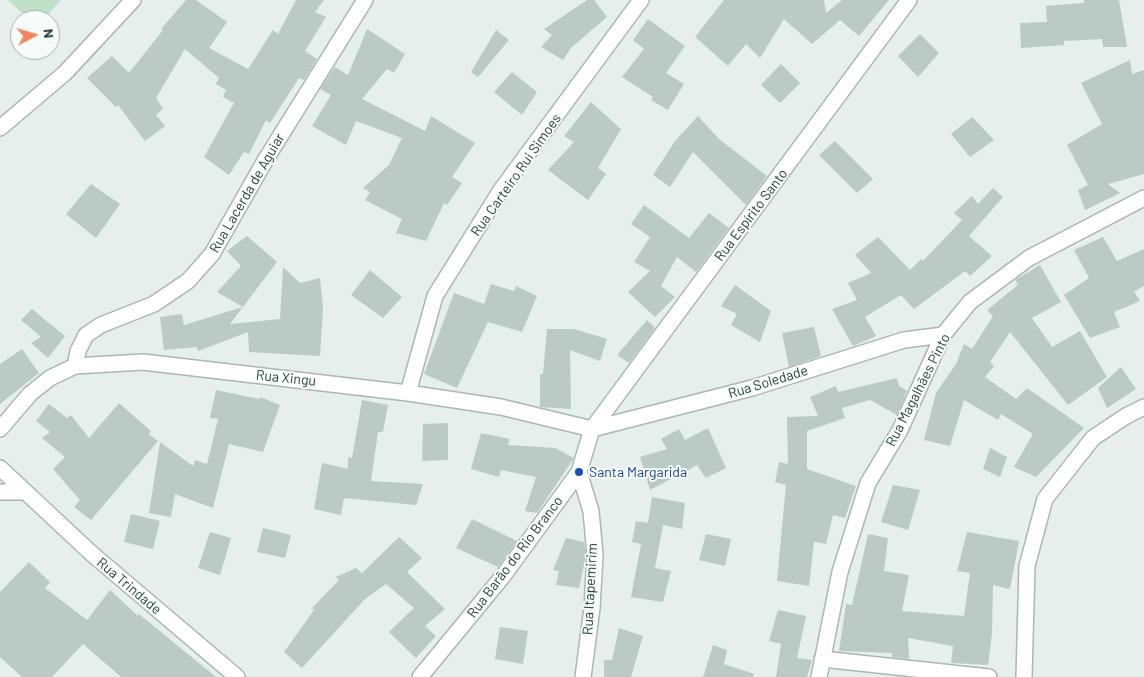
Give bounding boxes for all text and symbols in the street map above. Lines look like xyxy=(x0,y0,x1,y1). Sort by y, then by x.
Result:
north arrow xyxy=(10,10,60,60)
text: N xyxy=(40,28,58,39)
street label: Rua Carteiro Rui Simoes xyxy=(467,111,565,239)
street label: Rua Lacerda de Aguiar xyxy=(206,130,288,256)
street label: Rua Espírito Santo xyxy=(711,166,791,264)
street label: Rua Magalhães Pinto xyxy=(882,331,954,449)
street label: Rua Soledade xyxy=(726,362,810,402)
street label: Rua Xingu xyxy=(255,366,317,390)
place label: Santa Margarida xyxy=(589,464,687,480)
marker: Santa Margarida xyxy=(573,466,585,478)
street label: Rua Barão do Rio Branco xyxy=(464,493,566,621)
street label: Rua Itapemirim xyxy=(579,542,601,636)
street label: Rua Trindade xyxy=(93,554,165,618)

